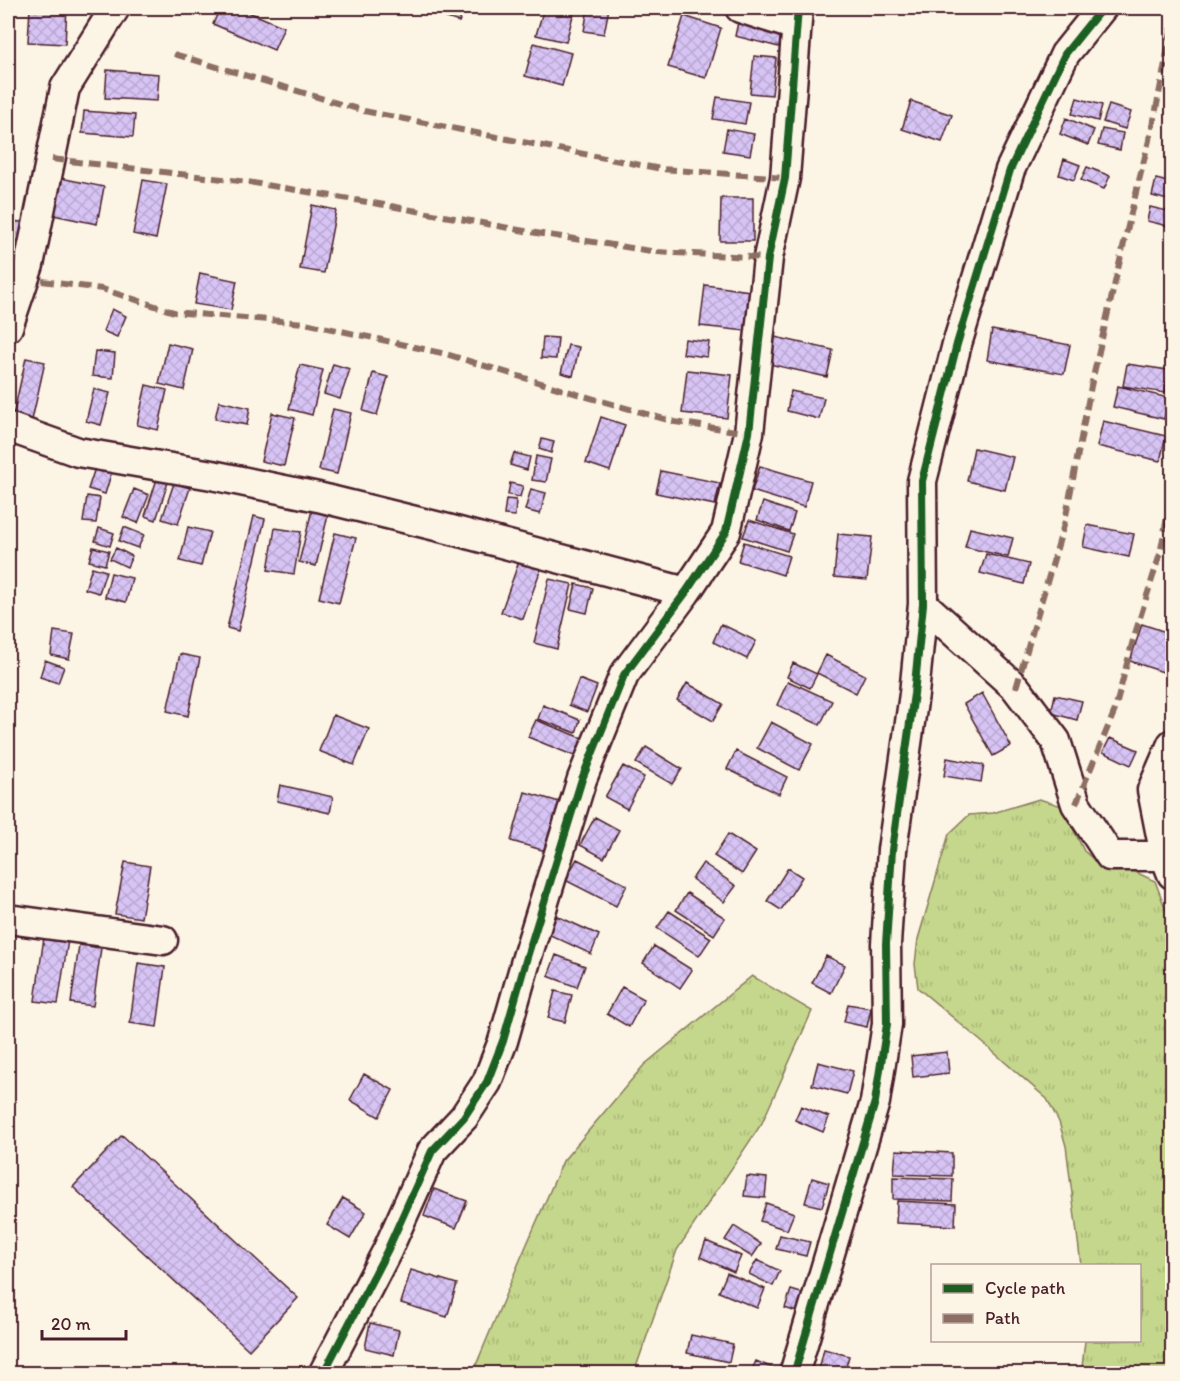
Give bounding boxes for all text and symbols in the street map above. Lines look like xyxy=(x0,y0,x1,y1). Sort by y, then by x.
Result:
legend xyxy=(931,1264,1141,1342)
text: Cycle path xyxy=(985,1277,1066,1299)
scale bar xyxy=(42,1303,126,1341)
text: Path xyxy=(985,1307,1020,1329)
text: 20 m xyxy=(51,1313,91,1335)

